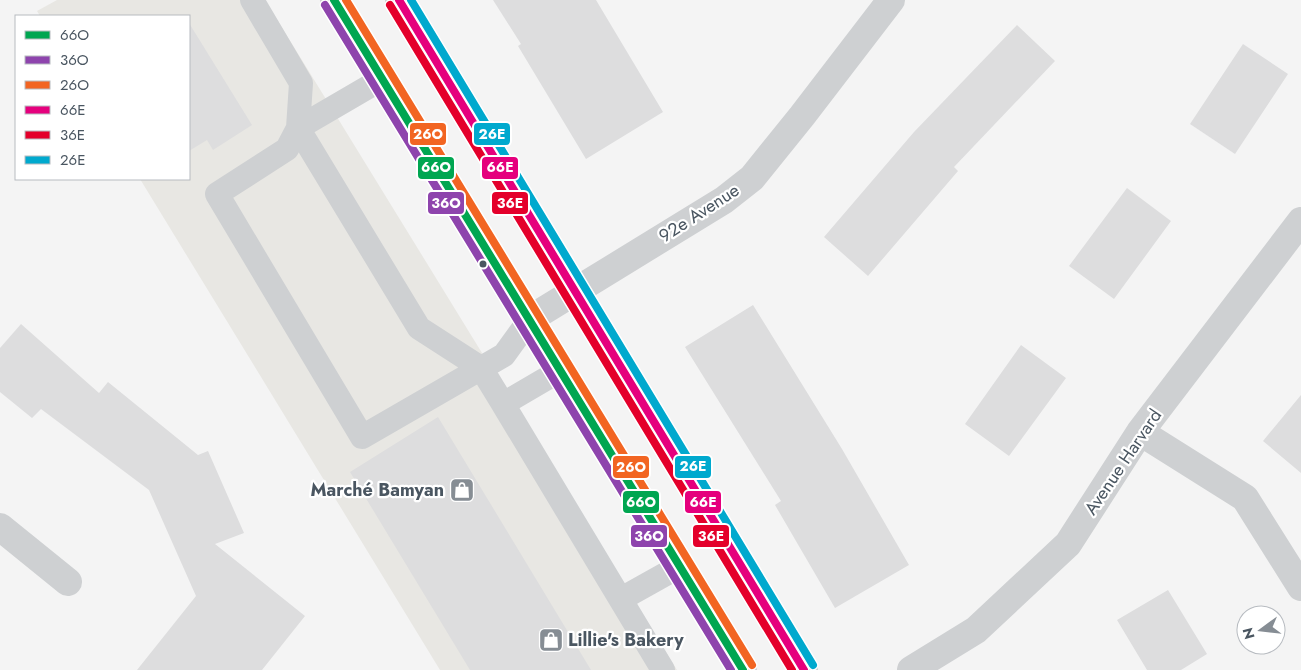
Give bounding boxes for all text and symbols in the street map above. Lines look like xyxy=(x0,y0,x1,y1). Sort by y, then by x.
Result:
legend xyxy=(15,15,190,180)
text: 66O xyxy=(60,24,89,46)
text: 36O xyxy=(60,49,89,71)
text: 26O xyxy=(60,74,89,96)
text: 66E xyxy=(60,99,86,121)
line badge: 26O xyxy=(409,122,447,146)
line badge: 26E xyxy=(473,122,511,146)
text: 36E xyxy=(60,124,85,146)
text: 26O xyxy=(413,124,444,144)
text: 26E xyxy=(479,124,506,144)
text: 26E xyxy=(60,149,85,171)
line badge: 66O xyxy=(417,156,455,180)
line badge: 66E xyxy=(481,156,519,180)
text: 66O xyxy=(421,157,452,177)
text: 66E xyxy=(486,157,514,177)
street label: 92e Avenue xyxy=(654,177,744,249)
line badge: 36O xyxy=(427,191,465,215)
line badge: 36E xyxy=(491,191,529,215)
text: 36O xyxy=(431,193,461,213)
text: 36E xyxy=(497,193,523,213)
unlabelled marker xyxy=(478,259,488,269)
street label: Avenue Harvard xyxy=(1078,404,1168,520)
line badge: 26O xyxy=(612,455,650,479)
line badge: 26E xyxy=(674,455,712,479)
text: 26E xyxy=(680,456,707,476)
text: 26O xyxy=(616,457,647,477)
place label: Marché Bamyan xyxy=(311,477,444,503)
shop icon: Marché Bamyan xyxy=(449,477,475,503)
line badge: 66O xyxy=(622,490,660,514)
line badge: 66E xyxy=(684,490,722,514)
text: 66O xyxy=(626,492,657,512)
text: 66E xyxy=(689,492,717,512)
line badge: 36O xyxy=(630,524,668,548)
line badge: 36E xyxy=(692,524,730,548)
text: 36O xyxy=(634,526,664,546)
text: 36E xyxy=(698,526,724,546)
north arrow xyxy=(1236,605,1286,655)
text: N xyxy=(1237,625,1260,641)
shop icon: Lillie's Bakery xyxy=(538,627,564,653)
place label: Lillie's Bakery xyxy=(568,627,684,653)

